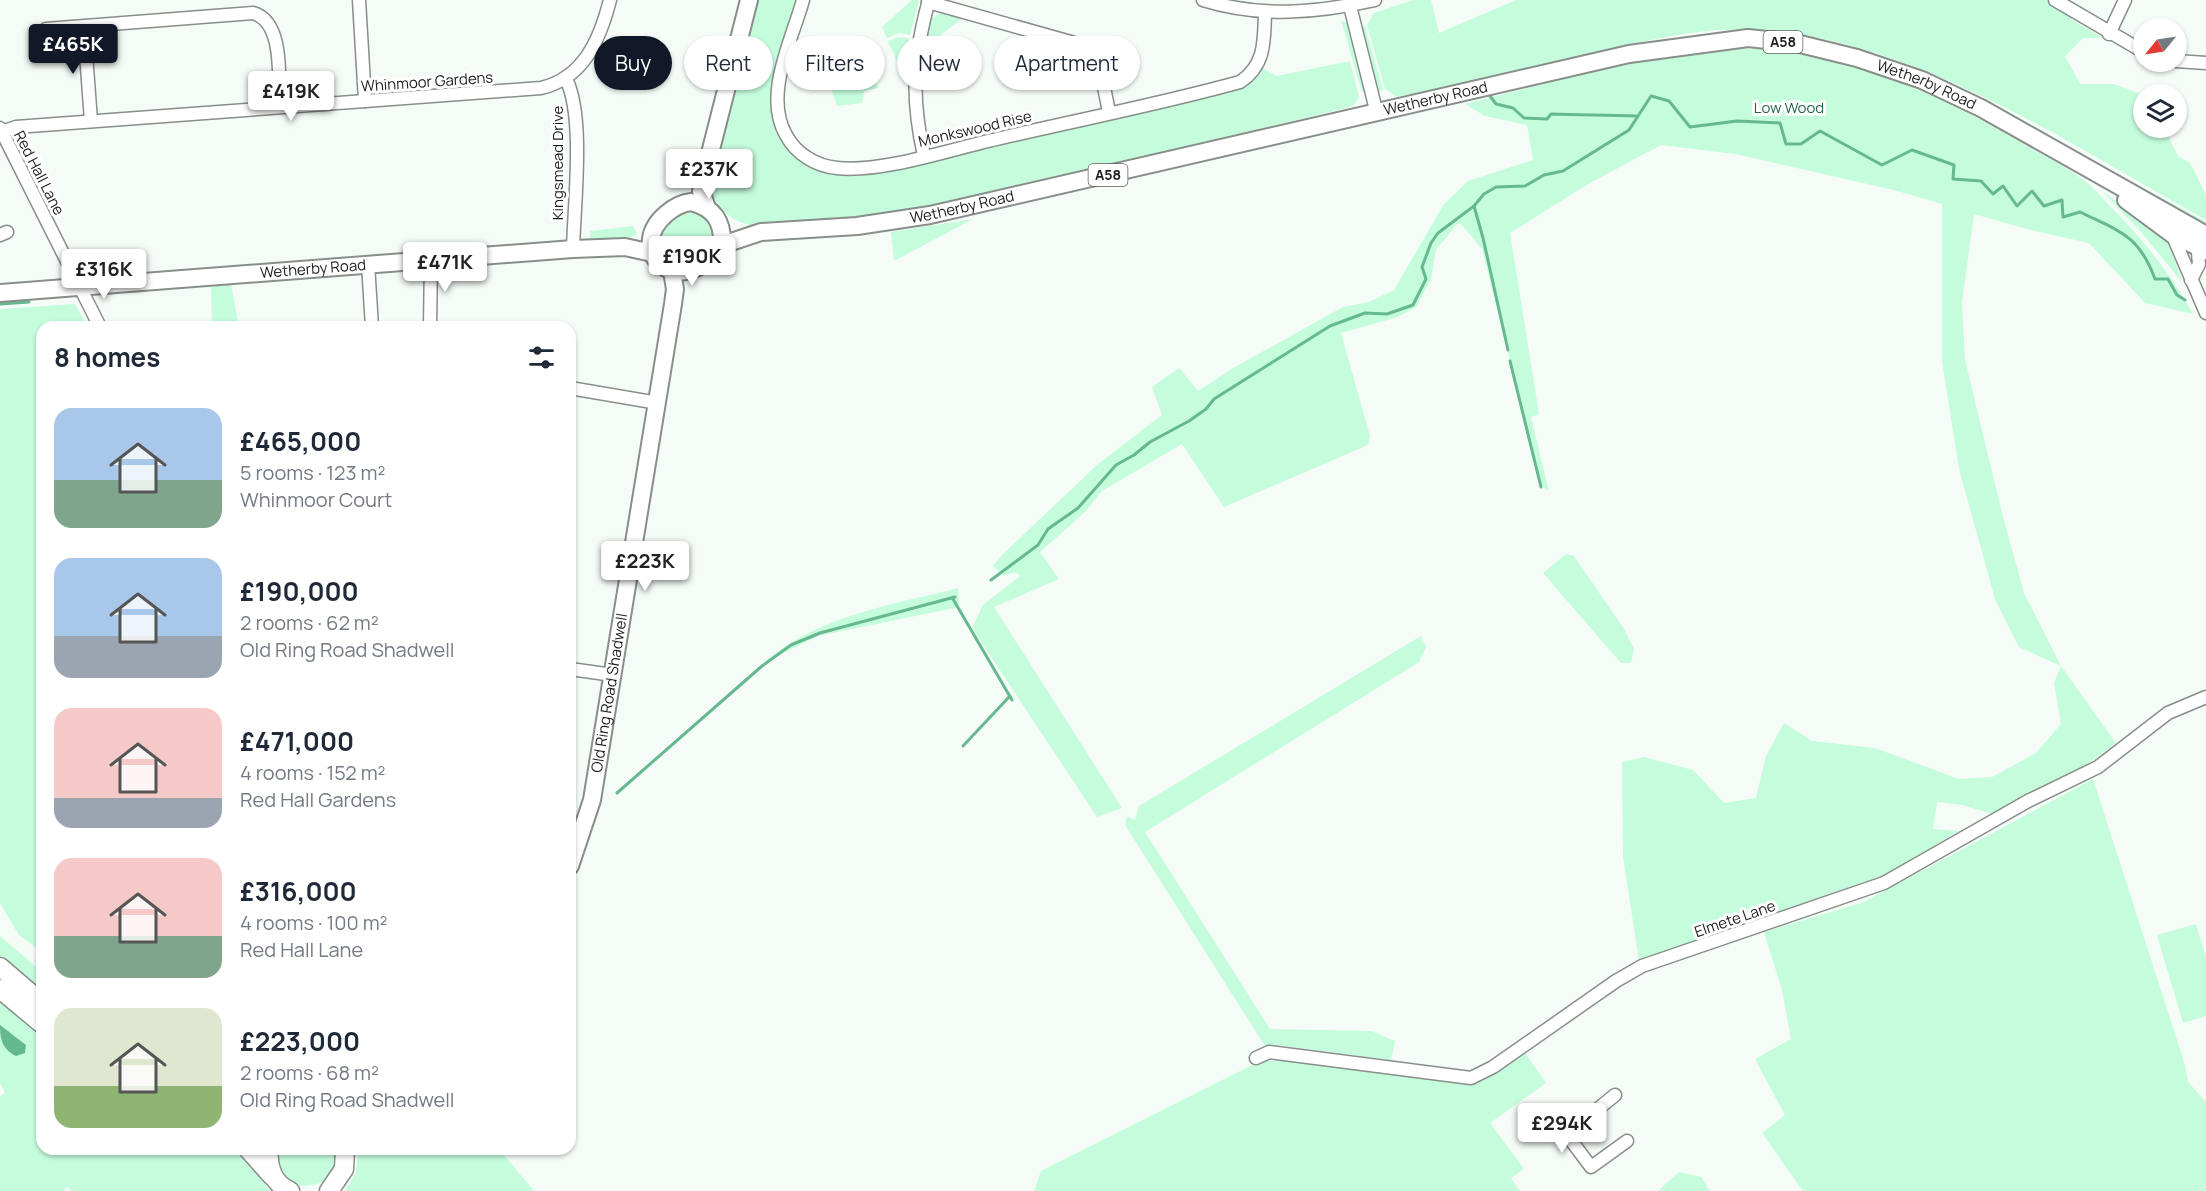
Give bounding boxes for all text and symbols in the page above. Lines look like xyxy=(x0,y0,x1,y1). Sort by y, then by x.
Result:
north arrow xyxy=(2133,18,2187,72)
map controls xyxy=(2133,18,2187,138)
pin: £465K xyxy=(31,24,115,75)
text: £465K xyxy=(43,30,103,57)
road number: A58 xyxy=(1764,31,1802,53)
chip: Buy xyxy=(594,36,672,90)
chip: Rent xyxy=(684,36,773,90)
chip: Filters xyxy=(785,36,885,90)
chip: New xyxy=(897,36,982,90)
chip: Apartment xyxy=(994,36,1140,90)
street label: Wetherby Road xyxy=(1874,54,1980,114)
street label: Whinmoor Gardens xyxy=(360,66,494,97)
pin: £419K xyxy=(249,71,333,122)
street label: Wetherby Road xyxy=(1382,76,1490,120)
text: £419K xyxy=(262,77,320,104)
button: layers xyxy=(2133,84,2187,138)
park label: Low Wood xyxy=(1754,97,1824,118)
street label: Kingsmead Drive xyxy=(547,105,568,220)
street label: Monkswood Rise xyxy=(916,105,1034,152)
street label: Red Hall Lane xyxy=(9,127,70,219)
pin: £237K xyxy=(667,149,751,200)
text: £237K xyxy=(680,155,738,182)
road number: A58 xyxy=(1088,164,1128,186)
street label: Wetherby Road xyxy=(908,185,1016,228)
pin: £190K xyxy=(650,236,734,287)
pin: £471K xyxy=(403,242,487,293)
text: £190K xyxy=(663,242,721,269)
text: £471K xyxy=(417,248,473,275)
pin: £316K xyxy=(62,249,146,300)
street label: Wetherby Road xyxy=(259,254,367,283)
text: £316K xyxy=(75,255,133,282)
text: 8 homes xyxy=(54,339,160,375)
icon: filters xyxy=(525,341,558,374)
text: £465,000 xyxy=(240,423,361,459)
icon: home xyxy=(102,432,174,504)
text: 5 rooms · 123 m² xyxy=(240,459,385,486)
text: Whinmoor Court xyxy=(240,486,392,513)
pin: £223K xyxy=(603,541,687,592)
text: £223K xyxy=(615,547,675,574)
text: £190,000 xyxy=(240,573,359,609)
icon: home xyxy=(102,582,174,654)
text: 2 rooms · 62 m² xyxy=(240,609,379,636)
street label: Old Ring Road Shadwell xyxy=(586,612,632,774)
text: Old Ring Road Shadwell xyxy=(240,636,455,663)
text: £471,000 xyxy=(240,723,354,759)
icon: home xyxy=(102,732,174,804)
text: 4 rooms · 152 m² xyxy=(240,759,386,786)
text: Red Hall Gardens xyxy=(240,786,396,813)
text: £316,000 xyxy=(240,873,357,909)
icon: home xyxy=(102,882,174,954)
street label: Elmete Lane xyxy=(1691,895,1778,942)
text: 4 rooms · 100 m² xyxy=(240,909,388,936)
text: Red Hall Lane xyxy=(240,936,363,963)
text: £223,000 xyxy=(240,1023,360,1059)
icon: home xyxy=(102,1032,174,1104)
text: 2 rooms · 68 m² xyxy=(240,1059,379,1086)
text: Old Ring Road Shadwell xyxy=(240,1086,455,1113)
pin: £294K xyxy=(1520,1103,1604,1154)
text: £294K xyxy=(1532,1109,1592,1136)

